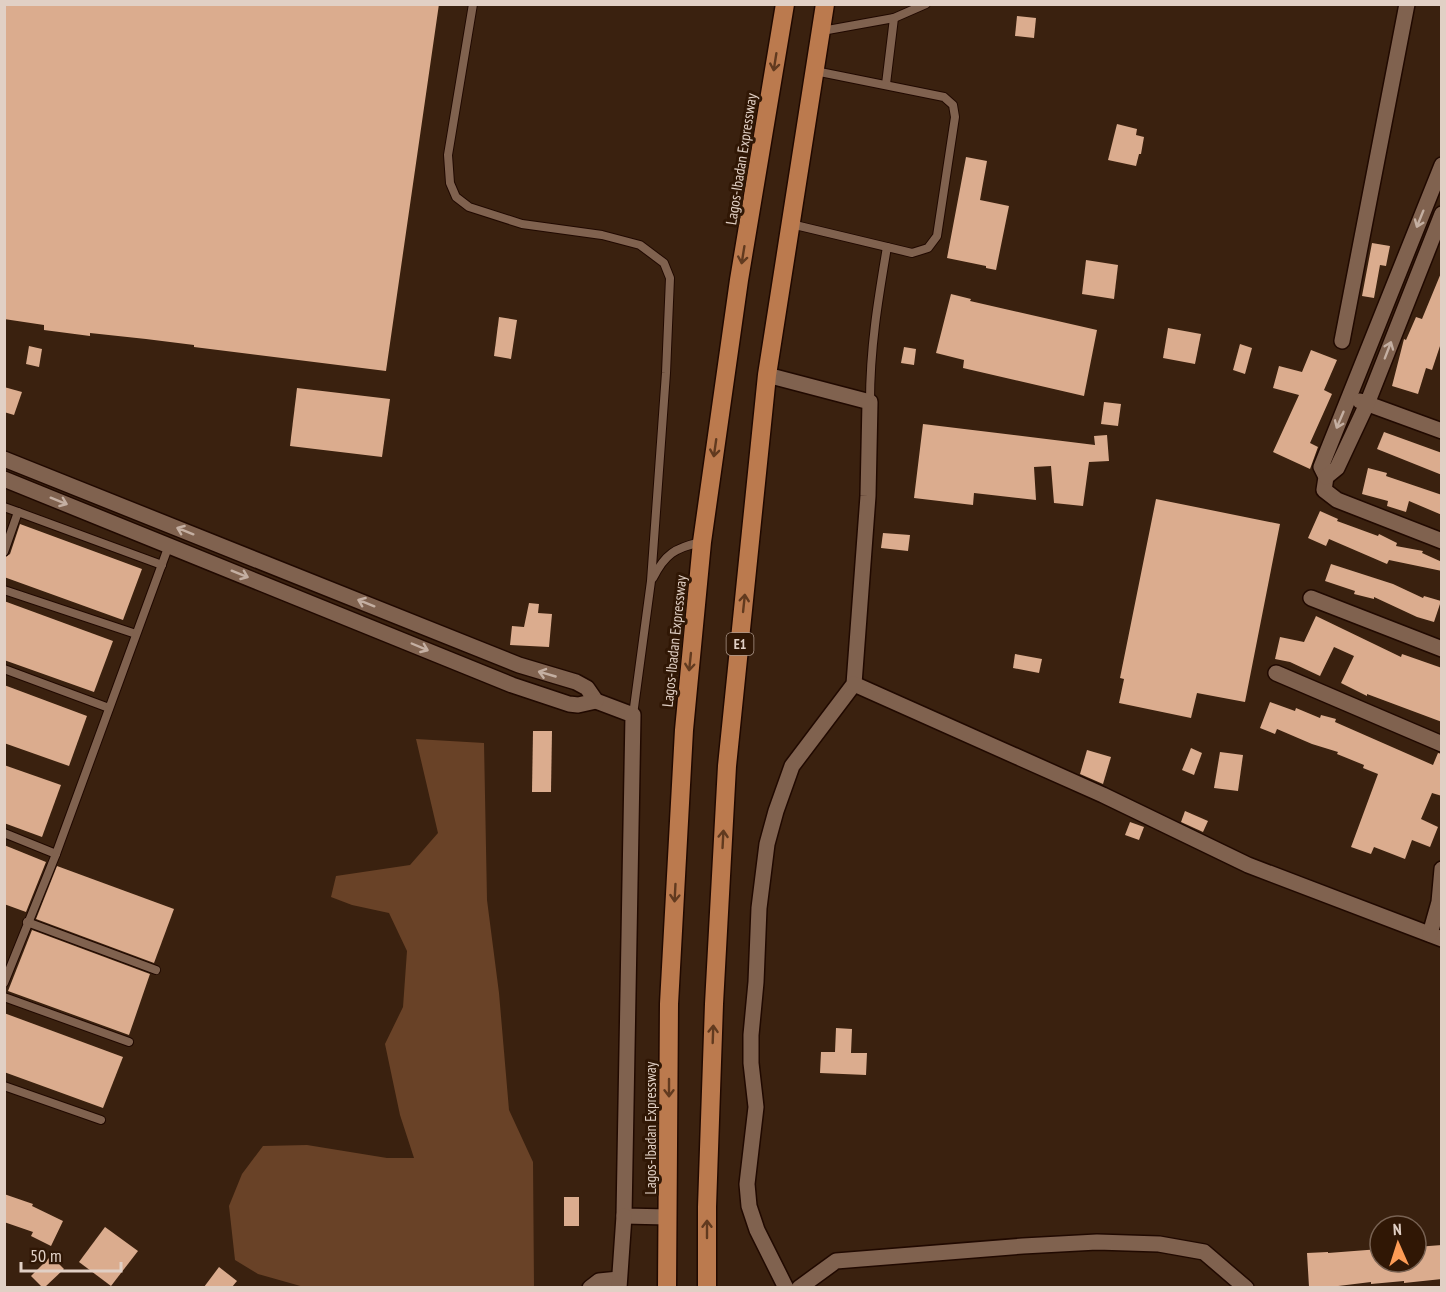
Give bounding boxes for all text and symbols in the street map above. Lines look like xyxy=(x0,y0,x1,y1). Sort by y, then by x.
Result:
one-way arrow xyxy=(769,52,780,72)
street label: Lagos-Ibadan Expressway xyxy=(721,92,761,226)
one-way arrow xyxy=(1414,210,1425,228)
one-way arrow xyxy=(737,244,748,264)
one-way arrow xyxy=(1383,342,1394,360)
one-way arrow xyxy=(1334,410,1345,429)
one-way arrow xyxy=(710,437,721,457)
one-way arrow xyxy=(49,496,67,507)
one-way arrow xyxy=(176,525,194,536)
one-way arrow xyxy=(230,569,248,580)
street label: Lagos-Ibadan Expressway xyxy=(658,574,690,708)
one-way arrow xyxy=(739,594,750,614)
one-way arrow xyxy=(357,597,376,608)
road number: E1 xyxy=(726,633,754,655)
one-way arrow xyxy=(411,642,429,653)
one-way arrow xyxy=(684,652,695,672)
one-way arrow xyxy=(538,668,557,679)
one-way arrow xyxy=(718,830,729,850)
one-way arrow xyxy=(670,883,681,903)
one-way arrow xyxy=(707,1025,719,1045)
street label: Lagos-Ibadan Expressway xyxy=(641,1061,660,1194)
one-way arrow xyxy=(663,1078,675,1098)
north arrow xyxy=(1368,1214,1428,1274)
text: N xyxy=(1392,1219,1402,1239)
one-way arrow xyxy=(701,1220,713,1240)
scale bar xyxy=(21,1235,122,1273)
text: 50 m xyxy=(30,1244,62,1267)

